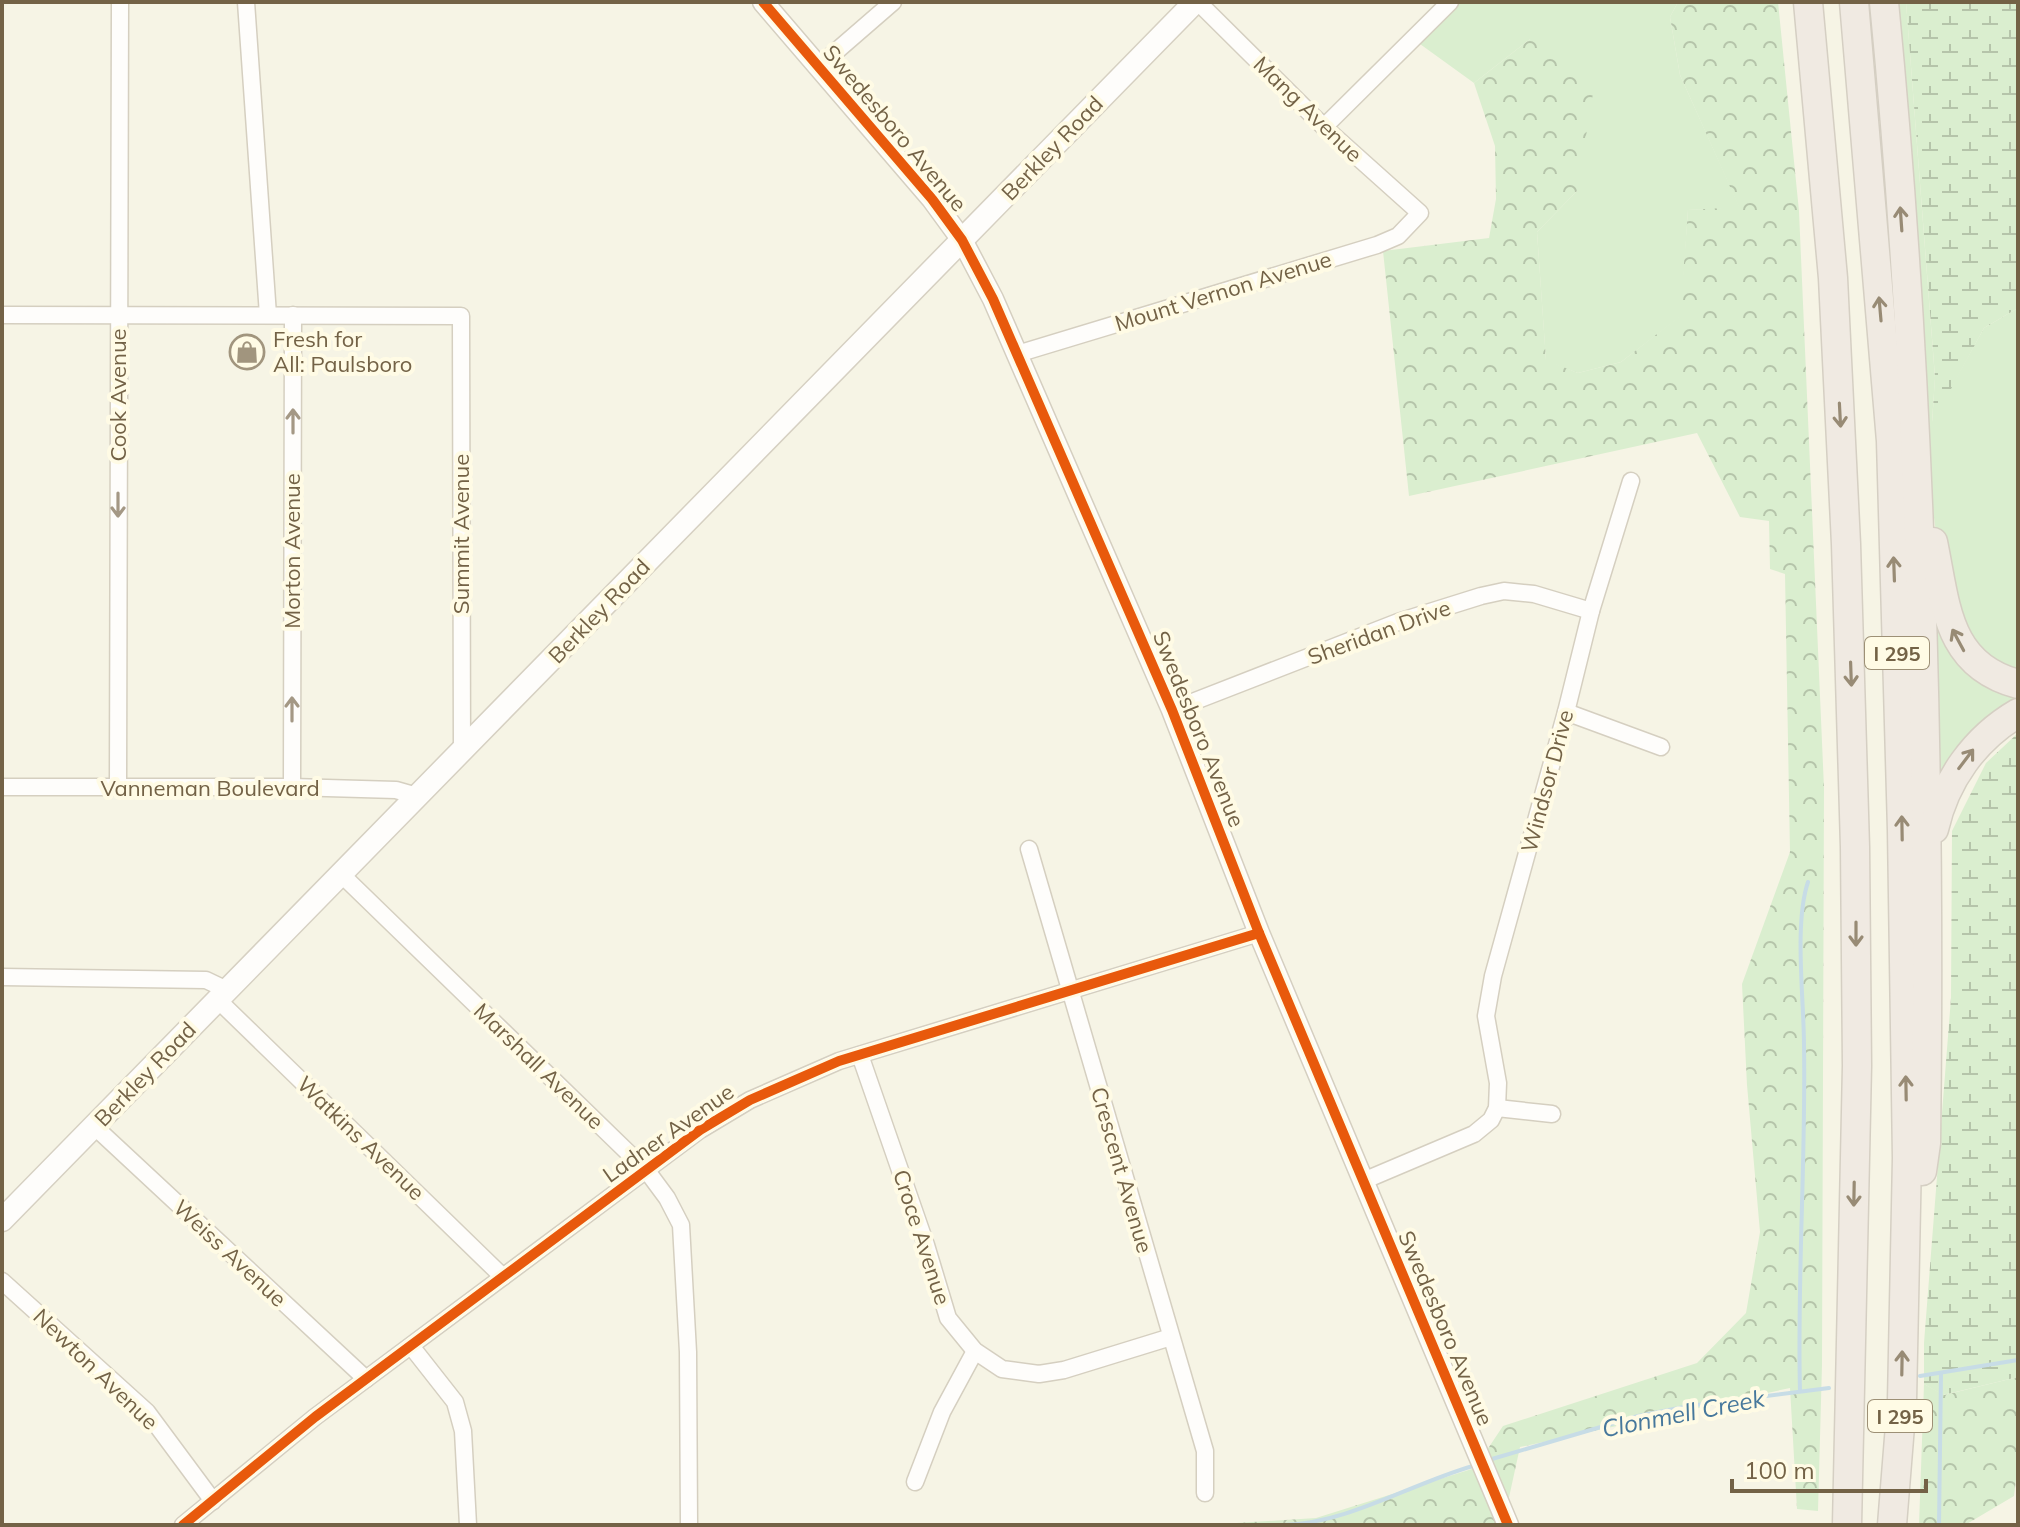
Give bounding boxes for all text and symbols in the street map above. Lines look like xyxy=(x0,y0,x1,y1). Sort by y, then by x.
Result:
street label: Swedesboro Avenue xyxy=(817,39,973,217)
street label: Mang Avenue xyxy=(1248,50,1368,168)
street label: Berkley Road xyxy=(995,90,1109,206)
one-way arrow xyxy=(1893,206,1908,233)
street label: Mount Vernon Avenue xyxy=(1111,245,1335,337)
one-way arrow xyxy=(1872,296,1887,323)
place label: Fresh for All: Paulsboro xyxy=(273,325,412,378)
street label: Cook Avenue xyxy=(104,328,132,462)
shop icon: Fresh for All: Paulsboro xyxy=(228,333,266,371)
one-way arrow xyxy=(1833,401,1848,428)
one-way arrow xyxy=(285,408,301,435)
street label: Summit Avenue xyxy=(447,454,475,614)
street label: Morton Avenue xyxy=(278,473,306,629)
one-way arrow xyxy=(110,491,126,518)
street label: Berkley Road xyxy=(542,553,656,669)
one-way arrow xyxy=(1887,556,1902,583)
street label: Sheridan Drive xyxy=(1304,593,1454,671)
street label: Swedesboro Avenue xyxy=(1147,627,1251,831)
one-way arrow xyxy=(1949,628,1965,652)
road number: I 295 xyxy=(1865,637,1929,669)
one-way arrow xyxy=(1843,660,1858,687)
one-way arrow xyxy=(284,696,300,723)
street label: Windsor Drive xyxy=(1515,707,1579,855)
one-way arrow xyxy=(1957,749,1974,770)
street label: Vanneman Boulevard xyxy=(100,774,320,802)
one-way arrow xyxy=(1894,815,1909,842)
one-way arrow xyxy=(1848,920,1864,947)
street label: Marshall Avenue xyxy=(468,997,610,1135)
street label: Berkley Road xyxy=(88,1016,202,1132)
street label: Watkins Avenue xyxy=(291,1070,431,1206)
one-way arrow xyxy=(1898,1075,1913,1102)
street label: Ladner Avenue xyxy=(597,1077,739,1189)
street label: Crescent Avenue xyxy=(1085,1084,1159,1256)
street label: Croce Avenue xyxy=(887,1166,957,1308)
one-way arrow xyxy=(1846,1180,1862,1207)
street label: Weiss Avenue xyxy=(168,1193,292,1313)
street label: Swedesboro Avenue xyxy=(1392,1226,1500,1430)
street label: Newton Avenue xyxy=(28,1302,164,1436)
one-way arrow xyxy=(1895,1350,1910,1377)
water label: Clonmell Creek xyxy=(1599,1382,1768,1443)
road number: I 295 xyxy=(1868,1400,1932,1432)
scale bar xyxy=(1732,1443,1926,1493)
text: 100 m xyxy=(1744,1455,1815,1485)

